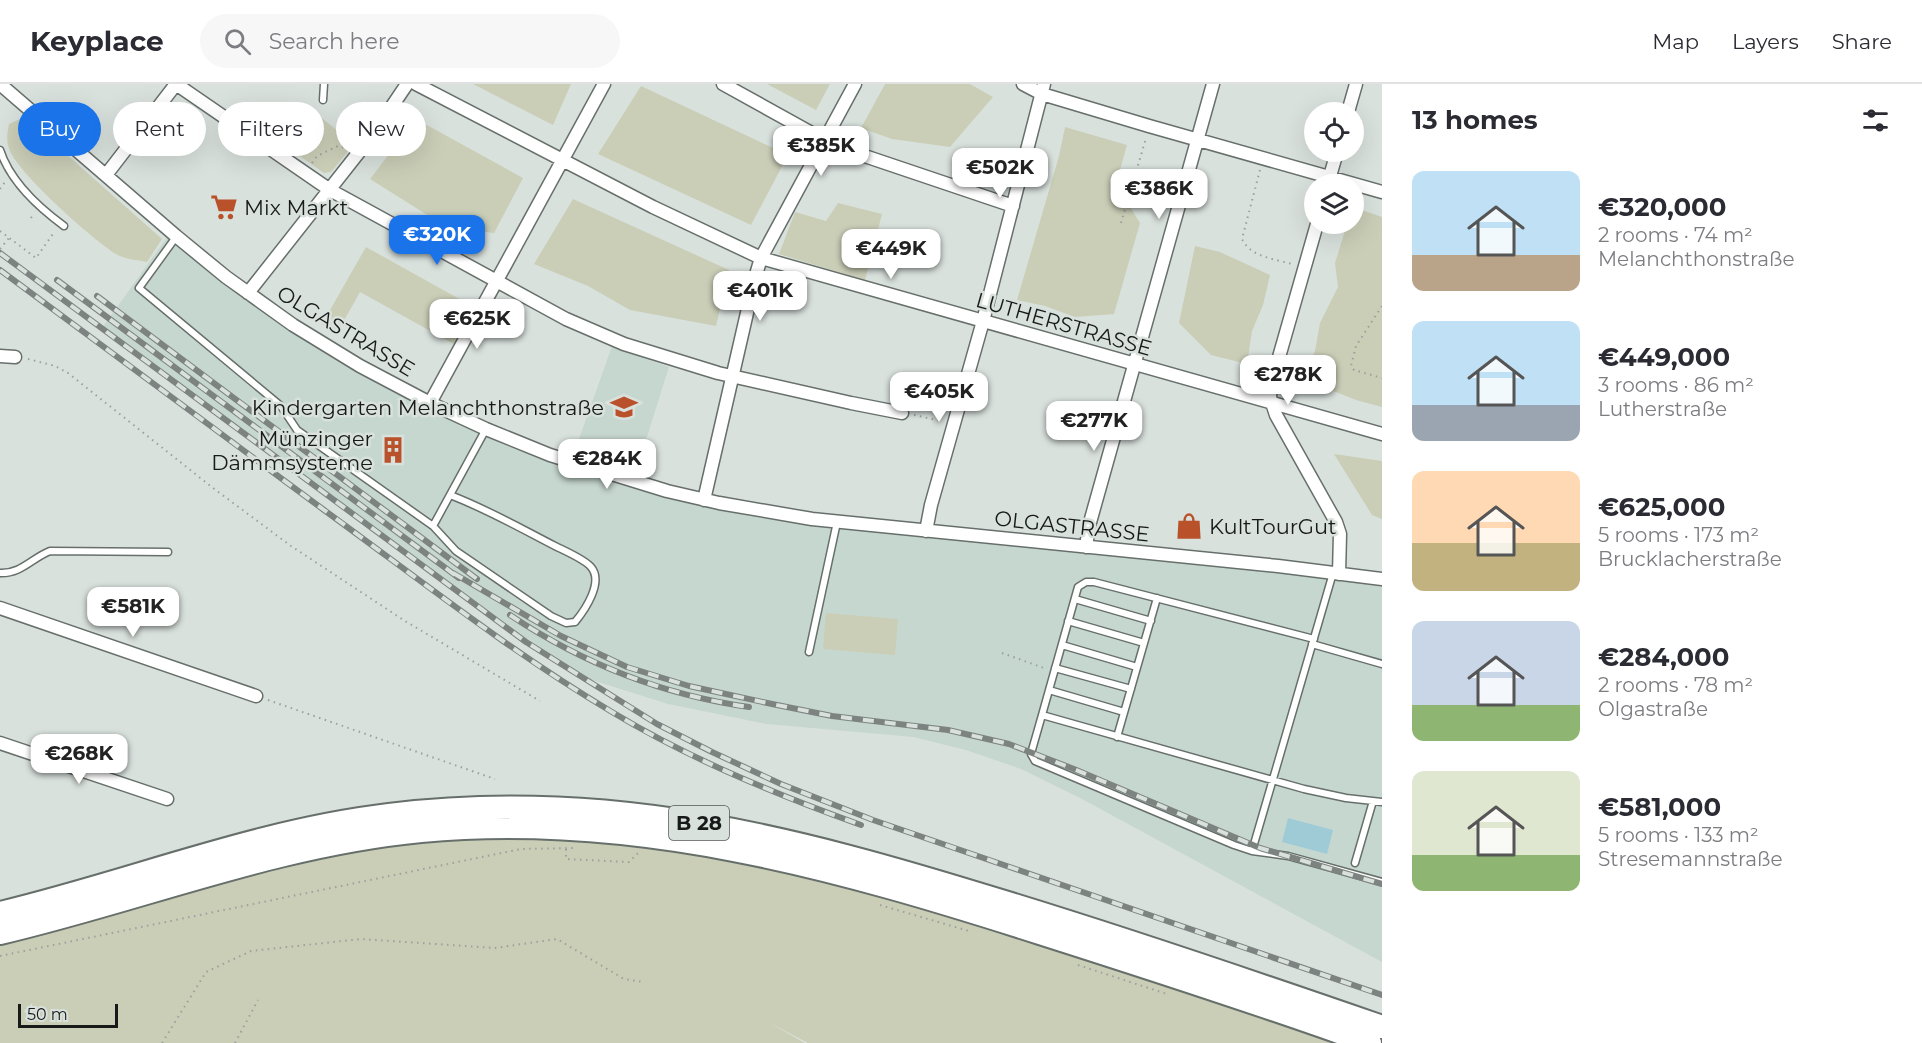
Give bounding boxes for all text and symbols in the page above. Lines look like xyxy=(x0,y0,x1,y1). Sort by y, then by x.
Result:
search box xyxy=(200,14,620,68)
text: Keyplace xyxy=(30,24,164,58)
icon: search xyxy=(221,25,254,58)
text: Search here xyxy=(269,28,400,55)
text: Map xyxy=(1652,29,1699,54)
text: Layers xyxy=(1732,29,1799,54)
text: Share xyxy=(1832,29,1892,54)
chip: Buy xyxy=(18,102,101,156)
chip: Rent xyxy=(113,102,206,156)
chip: Filters xyxy=(218,102,324,156)
chip: New xyxy=(336,102,426,156)
map controls xyxy=(1304,102,1364,234)
button: locate xyxy=(1304,102,1364,162)
text: 13 homes xyxy=(1412,104,1538,136)
icon: filters xyxy=(1859,104,1892,137)
pin: €385K xyxy=(779,126,863,177)
text: €385K xyxy=(787,133,855,157)
pin: €502K xyxy=(958,148,1042,199)
text: €502K xyxy=(966,155,1034,179)
pin: €386K xyxy=(1117,169,1201,220)
button: layers xyxy=(1304,174,1364,234)
text: €386K xyxy=(1125,176,1193,200)
text: €320,000 xyxy=(1598,191,1726,223)
supermarket icon: Mix Markt xyxy=(209,192,239,222)
place label: Mix Markt xyxy=(244,195,348,220)
icon: home xyxy=(1460,195,1532,267)
pin: €320K xyxy=(395,215,479,266)
text: €320K xyxy=(403,222,471,246)
text: 2 rooms · 74 m² xyxy=(1598,223,1753,247)
pin: €449K xyxy=(849,229,933,280)
text: €449K xyxy=(856,236,926,260)
text: Melanchthonstraße xyxy=(1598,247,1795,271)
pin: €401K xyxy=(718,271,802,322)
text: €401K xyxy=(727,278,793,302)
street label: OLGASTRASSE xyxy=(273,280,419,382)
street label: LUTHERSTRASSE xyxy=(973,287,1155,361)
pin: €625K xyxy=(435,299,519,350)
text: €625K xyxy=(443,306,511,330)
text: €449,000 xyxy=(1598,341,1730,373)
icon: home xyxy=(1460,345,1532,417)
pin: €278K xyxy=(1246,355,1330,406)
text: €278K xyxy=(1254,362,1322,386)
pin: €405K xyxy=(897,372,981,423)
text: 3 rooms · 86 m² xyxy=(1598,373,1754,397)
text: €405K xyxy=(904,379,974,403)
school or university icon: Kindergarten Melanchthonstraße xyxy=(609,392,639,422)
place label: Kindergarten Melanchthonstraße xyxy=(252,395,604,420)
text: Lutherstraße xyxy=(1598,397,1727,421)
pin: €277K xyxy=(1052,401,1136,452)
text: €277K xyxy=(1060,408,1128,432)
place label: Münzinger Dämmsysteme xyxy=(211,426,373,475)
building icon: Münzinger Dämmsysteme xyxy=(378,435,408,465)
pin: €284K xyxy=(565,439,649,490)
text: €284K xyxy=(572,446,642,470)
text: €625,000 xyxy=(1598,491,1725,523)
icon: home xyxy=(1460,495,1532,567)
street label: OLGASTRASSE xyxy=(993,505,1151,547)
shop icon: KultTourGut xyxy=(1174,511,1204,541)
place label: KultTourGut xyxy=(1209,514,1337,539)
text: 5 rooms · 173 m² xyxy=(1598,523,1759,547)
text: Brucklacherstraße xyxy=(1598,547,1782,571)
pin: €581K xyxy=(91,587,175,638)
text: €581K xyxy=(101,594,165,618)
text: €284,000 xyxy=(1598,641,1729,673)
icon: home xyxy=(1460,645,1532,717)
text: 2 rooms · 78 m² xyxy=(1598,673,1753,697)
text: Olgastraße xyxy=(1598,697,1708,721)
pin: €268K xyxy=(37,734,121,785)
text: €268K xyxy=(45,741,113,765)
text: €581,000 xyxy=(1598,791,1721,823)
icon: home xyxy=(1460,795,1532,867)
road number: B 28 xyxy=(669,806,729,840)
text: 5 rooms · 133 m² xyxy=(1598,823,1759,847)
text: Stresemannstraße xyxy=(1598,847,1783,871)
scale bar xyxy=(18,1001,118,1028)
text: 50 m xyxy=(27,1005,68,1024)

